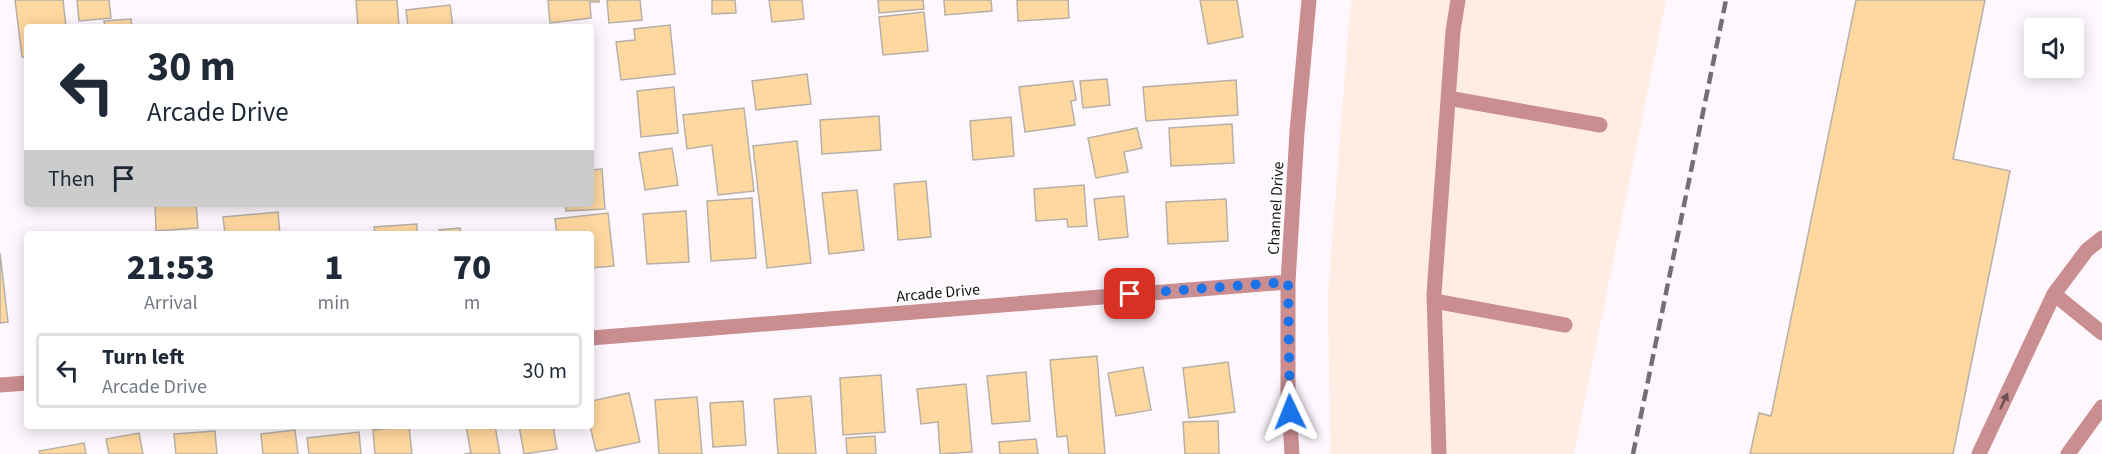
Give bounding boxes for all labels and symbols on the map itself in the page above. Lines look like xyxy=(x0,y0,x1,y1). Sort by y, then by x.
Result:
street label: Channel Drive xyxy=(1263,161,1289,255)
pin xyxy=(1104,268,1155,319)
street label: Arcade Drive xyxy=(895,278,981,308)
position arrow xyxy=(1258,380,1322,444)
one-way arrow xyxy=(1999,393,2008,410)

